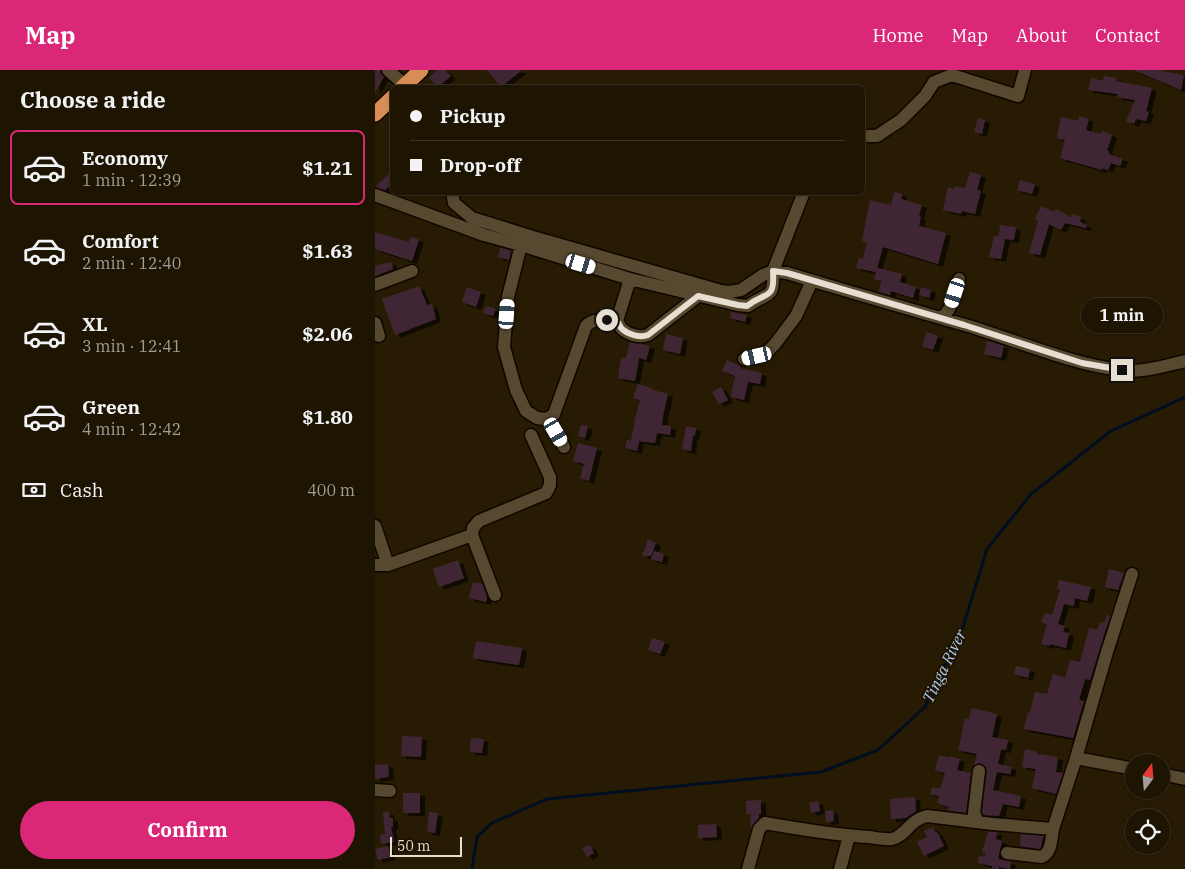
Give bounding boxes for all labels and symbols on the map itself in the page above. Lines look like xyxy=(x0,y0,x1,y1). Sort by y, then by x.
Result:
car xyxy=(564,252,597,276)
car xyxy=(943,276,966,310)
callout: 1 min xyxy=(1081,298,1163,332)
car xyxy=(498,299,515,329)
route start xyxy=(596,309,618,331)
car xyxy=(740,345,773,367)
route end xyxy=(1111,359,1133,381)
car xyxy=(542,415,569,449)
water label: Tinga River xyxy=(918,625,971,706)
north arrow xyxy=(1125,754,1170,799)
scale bar xyxy=(390,834,463,857)

